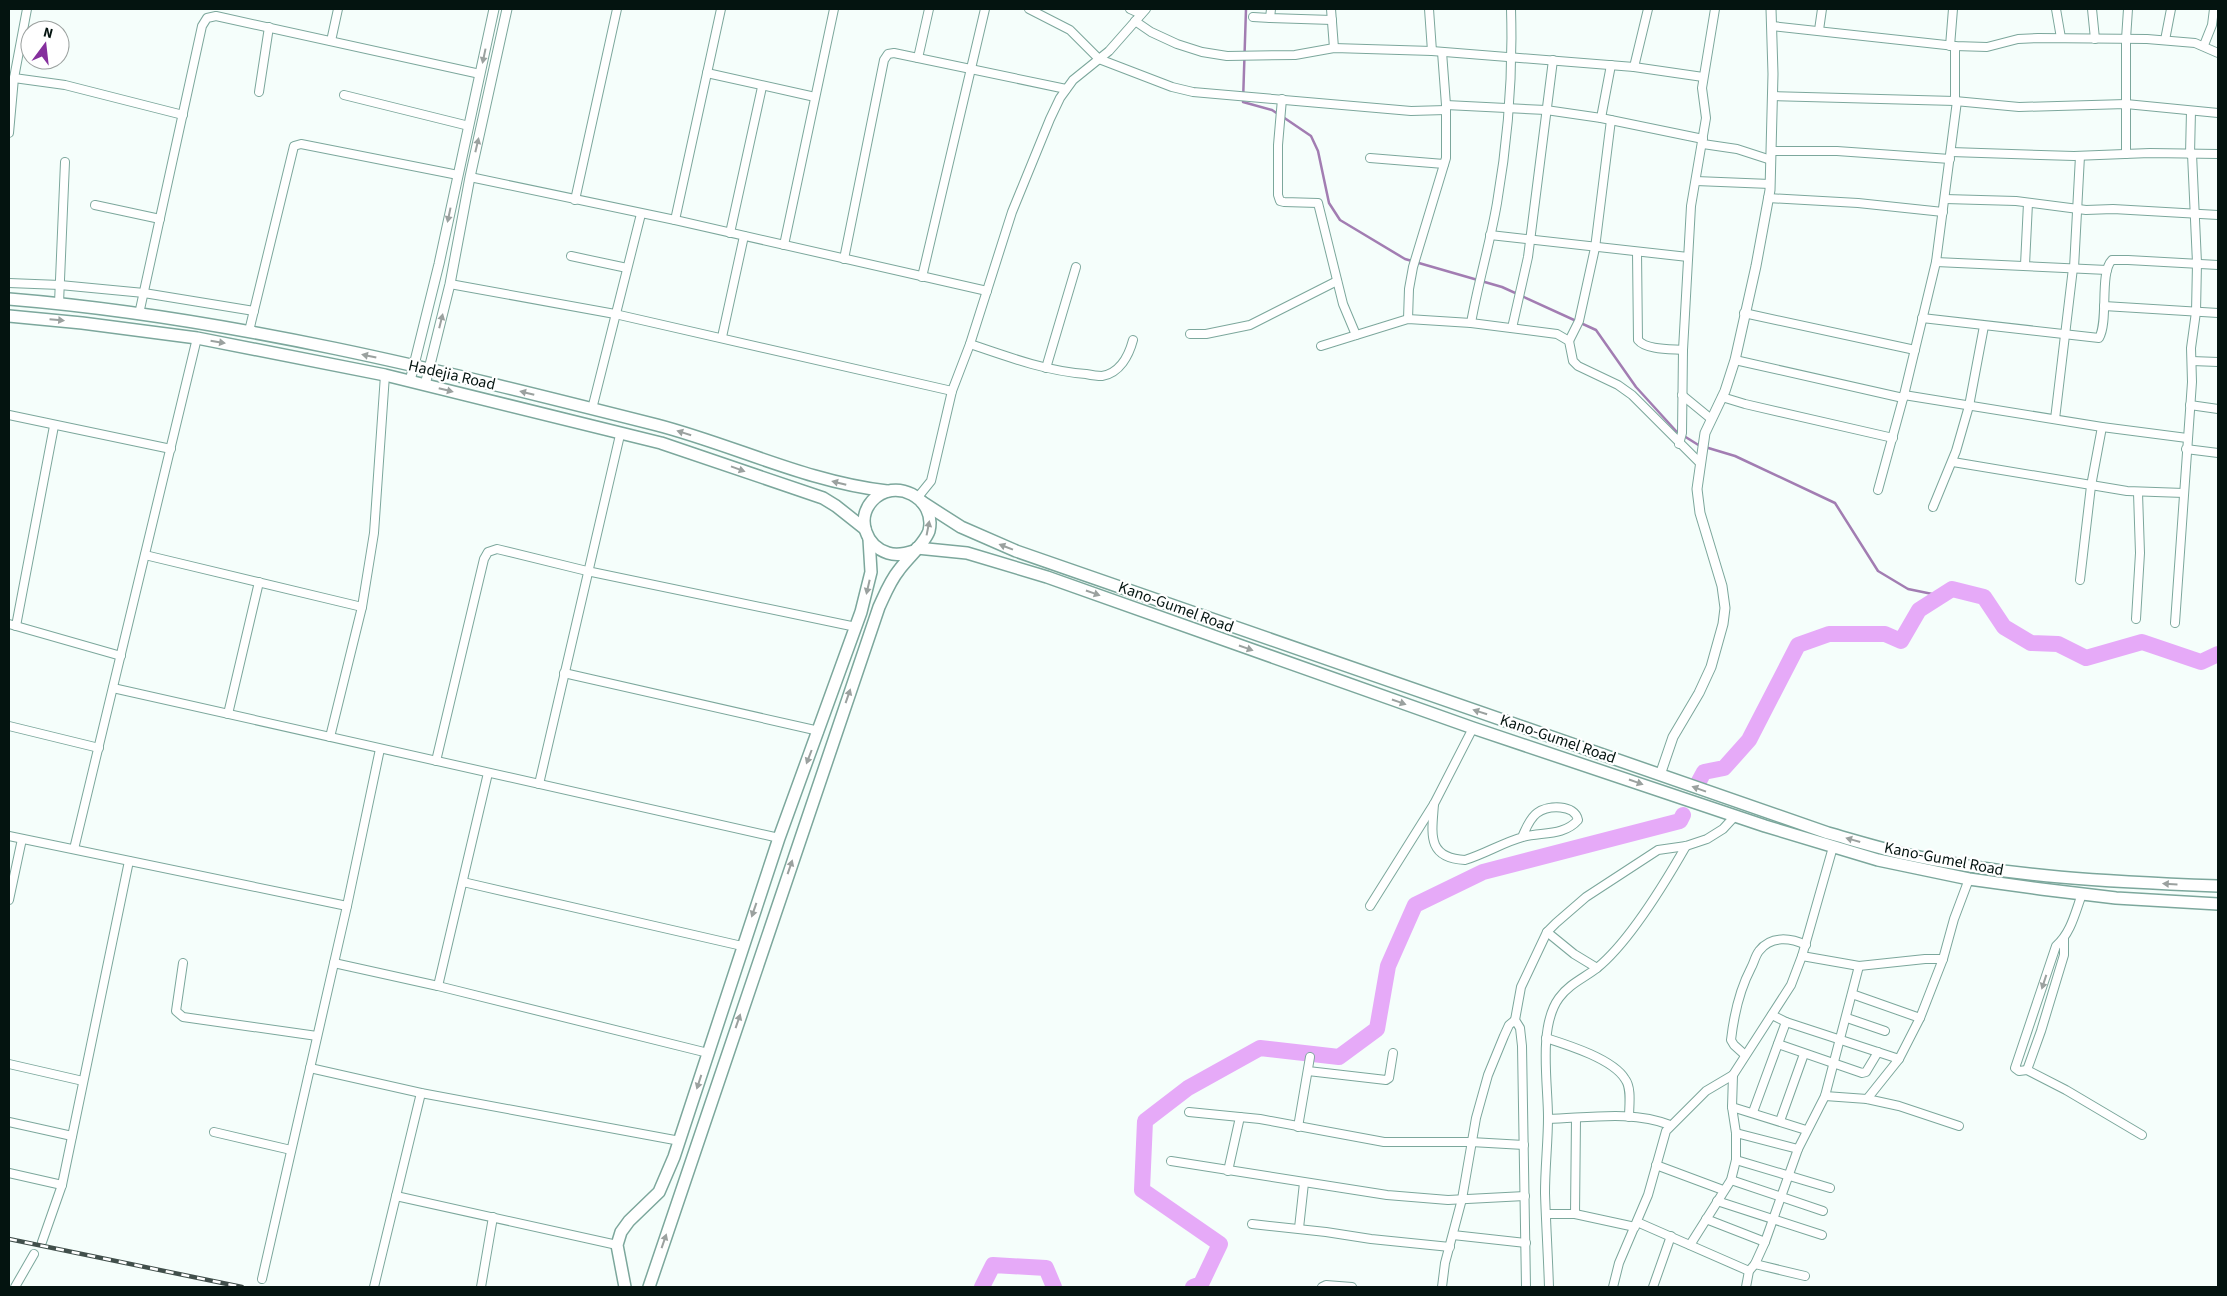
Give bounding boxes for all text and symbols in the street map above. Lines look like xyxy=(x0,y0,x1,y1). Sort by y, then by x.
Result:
north arrow xyxy=(20,20,70,70)
text: N xyxy=(41,23,55,44)
one-way arrow xyxy=(480,49,488,64)
one-way arrow xyxy=(473,138,481,153)
one-way arrow xyxy=(445,208,453,224)
one-way arrow xyxy=(437,314,445,329)
one-way arrow xyxy=(50,317,66,325)
one-way arrow xyxy=(211,338,227,346)
one-way arrow xyxy=(361,352,376,360)
street label: Hadejia Road xyxy=(406,354,498,396)
one-way arrow xyxy=(438,386,453,394)
one-way arrow xyxy=(519,389,534,397)
one-way arrow xyxy=(677,429,692,437)
one-way arrow xyxy=(730,466,745,473)
one-way arrow xyxy=(831,479,847,487)
one-way arrow xyxy=(924,520,932,535)
one-way arrow xyxy=(998,543,1013,550)
street label: Kano-Gumel Road xyxy=(1115,576,1237,638)
one-way arrow xyxy=(864,580,872,595)
one-way arrow xyxy=(1086,590,1101,597)
one-way arrow xyxy=(1239,644,1254,652)
one-way arrow xyxy=(844,688,852,703)
one-way arrow xyxy=(1392,699,1407,706)
one-way arrow xyxy=(1472,708,1487,716)
street label: Kano-Gumel Road xyxy=(1497,709,1619,769)
one-way arrow xyxy=(805,750,813,765)
one-way arrow xyxy=(1629,778,1644,786)
one-way arrow xyxy=(1691,785,1706,793)
one-way arrow xyxy=(1846,836,1861,844)
street label: Kano-Gumel Road xyxy=(1882,837,2006,881)
one-way arrow xyxy=(787,859,794,874)
one-way arrow xyxy=(2161,879,2177,887)
one-way arrow xyxy=(750,903,758,918)
one-way arrow xyxy=(2040,975,2048,990)
one-way arrow xyxy=(735,1013,743,1028)
one-way arrow xyxy=(694,1074,702,1089)
one-way arrow xyxy=(660,1233,668,1248)

